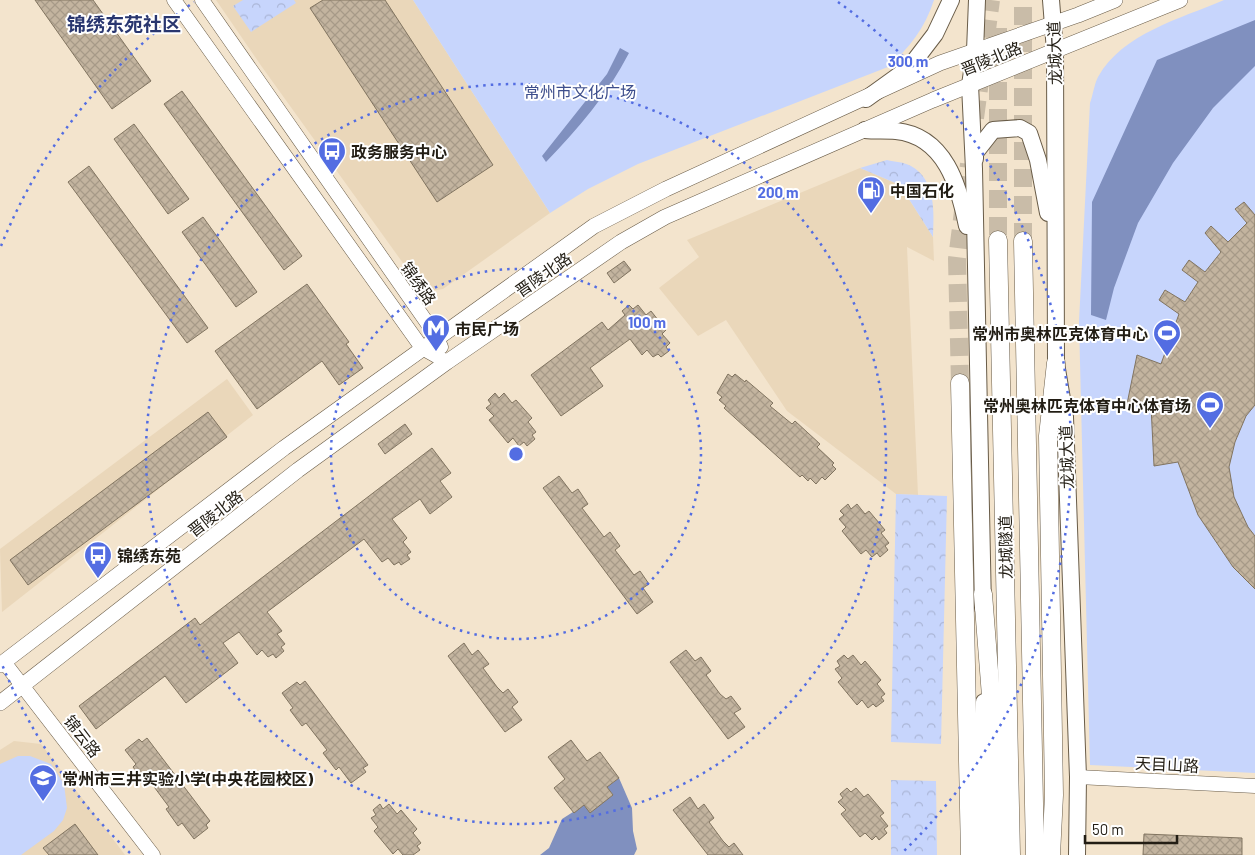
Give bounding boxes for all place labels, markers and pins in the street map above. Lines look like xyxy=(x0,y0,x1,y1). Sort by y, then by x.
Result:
bus stop icon: 政务服务中心 xyxy=(317,136,347,175)
place label: 政务服务中心 xyxy=(351,142,447,161)
fuel station icon: 中国石化 xyxy=(856,175,886,214)
place label: 中国石化 xyxy=(890,181,954,200)
metro station icon: 市民广场 xyxy=(421,313,451,352)
sports icon: 常州市奥林匹克体育中心 xyxy=(1152,318,1182,357)
place label: 市民广场 xyxy=(455,319,519,338)
place label: 常州市奥林匹克体育中心 xyxy=(972,324,1148,343)
sports icon: 常州奥林匹克体育中心体育场 xyxy=(1195,390,1225,429)
place label: 常州奥林匹克体育中心体育场 xyxy=(983,396,1191,415)
centre of rings xyxy=(507,445,525,463)
bus stop icon: 锦绣东苑 xyxy=(83,540,113,579)
place label: 锦绣东苑 xyxy=(117,546,181,565)
school or university icon: 常州市三井实验小学(中央花园校区) xyxy=(28,763,58,802)
place label: 常州市三井实验小学(中央花园校区) xyxy=(62,769,314,788)

